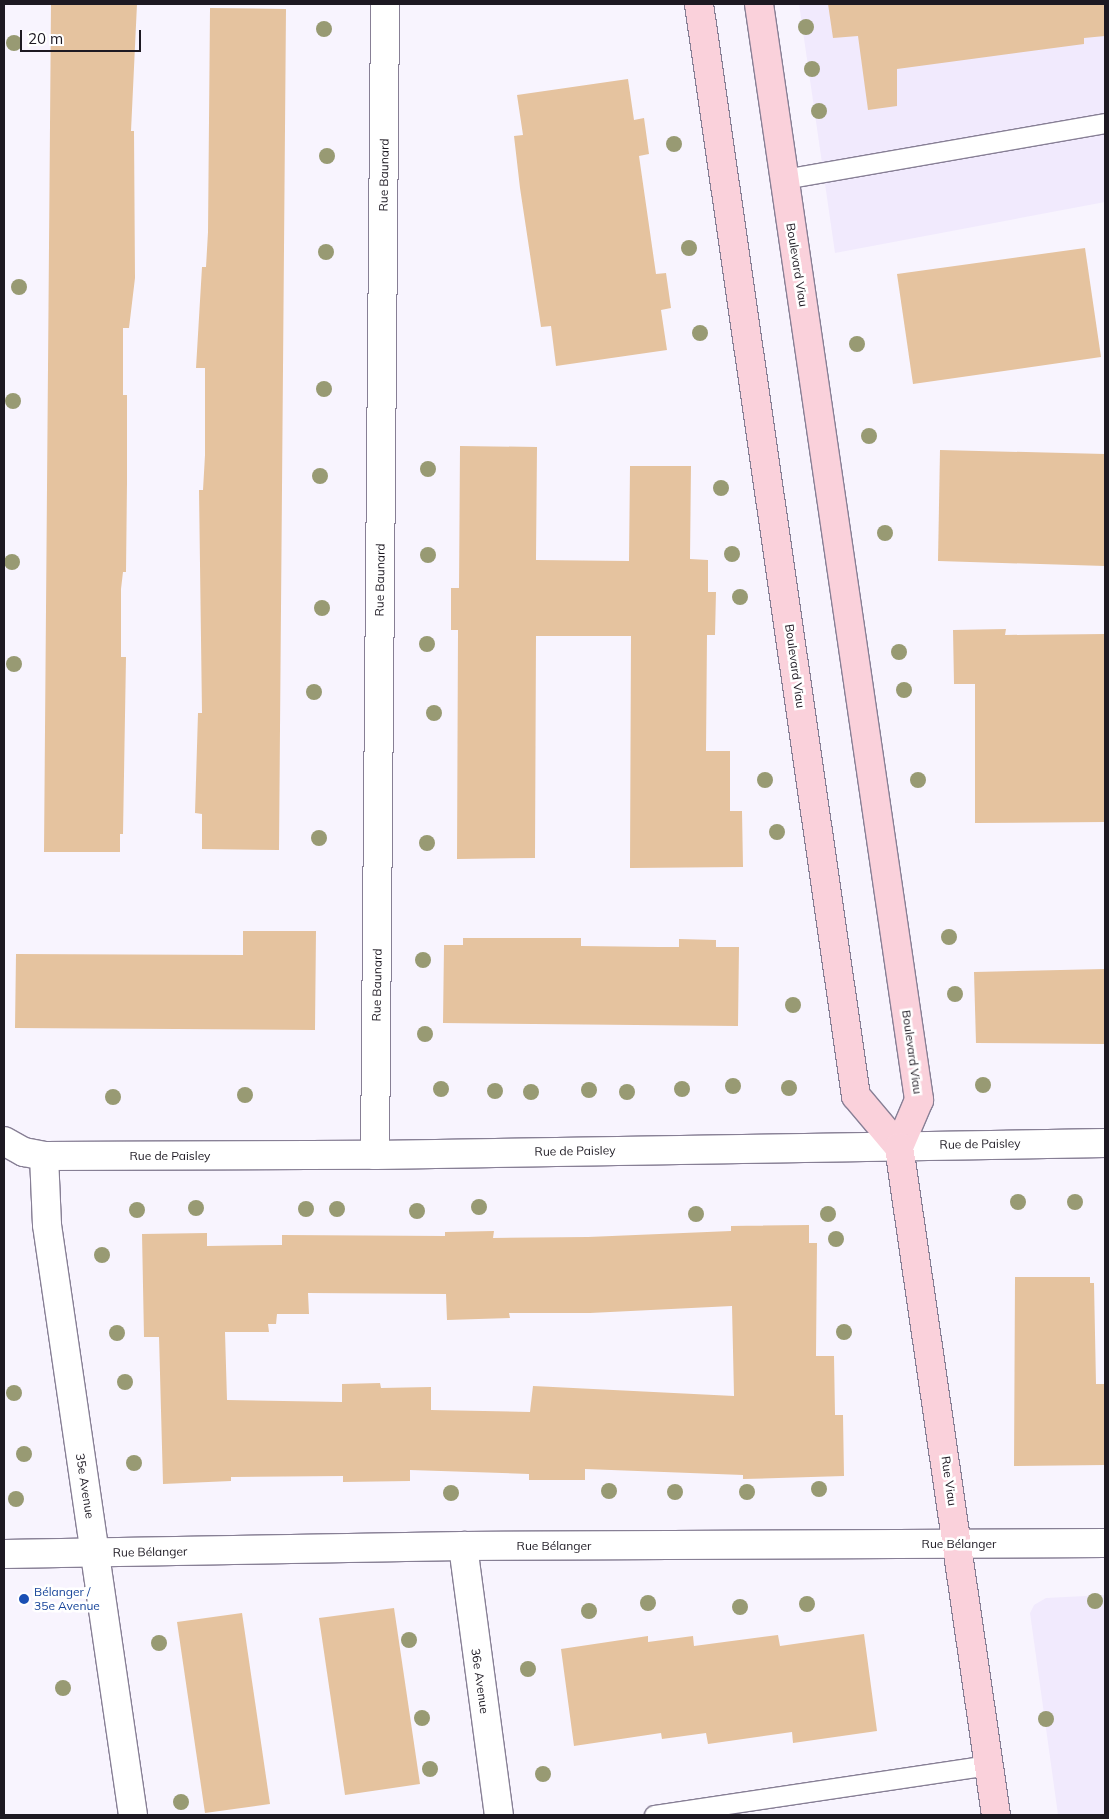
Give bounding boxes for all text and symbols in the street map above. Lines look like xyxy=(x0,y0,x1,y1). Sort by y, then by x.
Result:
scale bar xyxy=(22,20,144,52)
text: 20 m xyxy=(28,29,63,48)
street label: Rue Baunard xyxy=(376,138,392,212)
street label: Boulevard Viau xyxy=(783,222,811,308)
street label: Rue Baunard xyxy=(372,543,388,617)
street label: Boulevard Viau xyxy=(782,623,808,709)
street label: Rue Baunard xyxy=(369,948,385,1022)
street label: Boulevard Viau xyxy=(899,1009,925,1095)
street label: Rue de Paisley xyxy=(939,1136,1021,1152)
street label: Rue de Paisley xyxy=(534,1143,616,1159)
street label: Rue de Paisley xyxy=(130,1149,210,1163)
street label: 35e Avenue xyxy=(73,1452,97,1520)
street label: Rue Viau xyxy=(938,1455,960,1507)
street label: Rue Bélanger xyxy=(922,1537,996,1551)
street label: Rue Bélanger xyxy=(517,1539,591,1553)
street label: Rue Bélanger xyxy=(112,1544,188,1560)
place label: Bélanger / 35e Avenue xyxy=(34,1585,100,1613)
marker: Bélanger / 35e Avenue xyxy=(18,1593,30,1605)
street label: 36e Avenue xyxy=(468,1647,492,1715)

